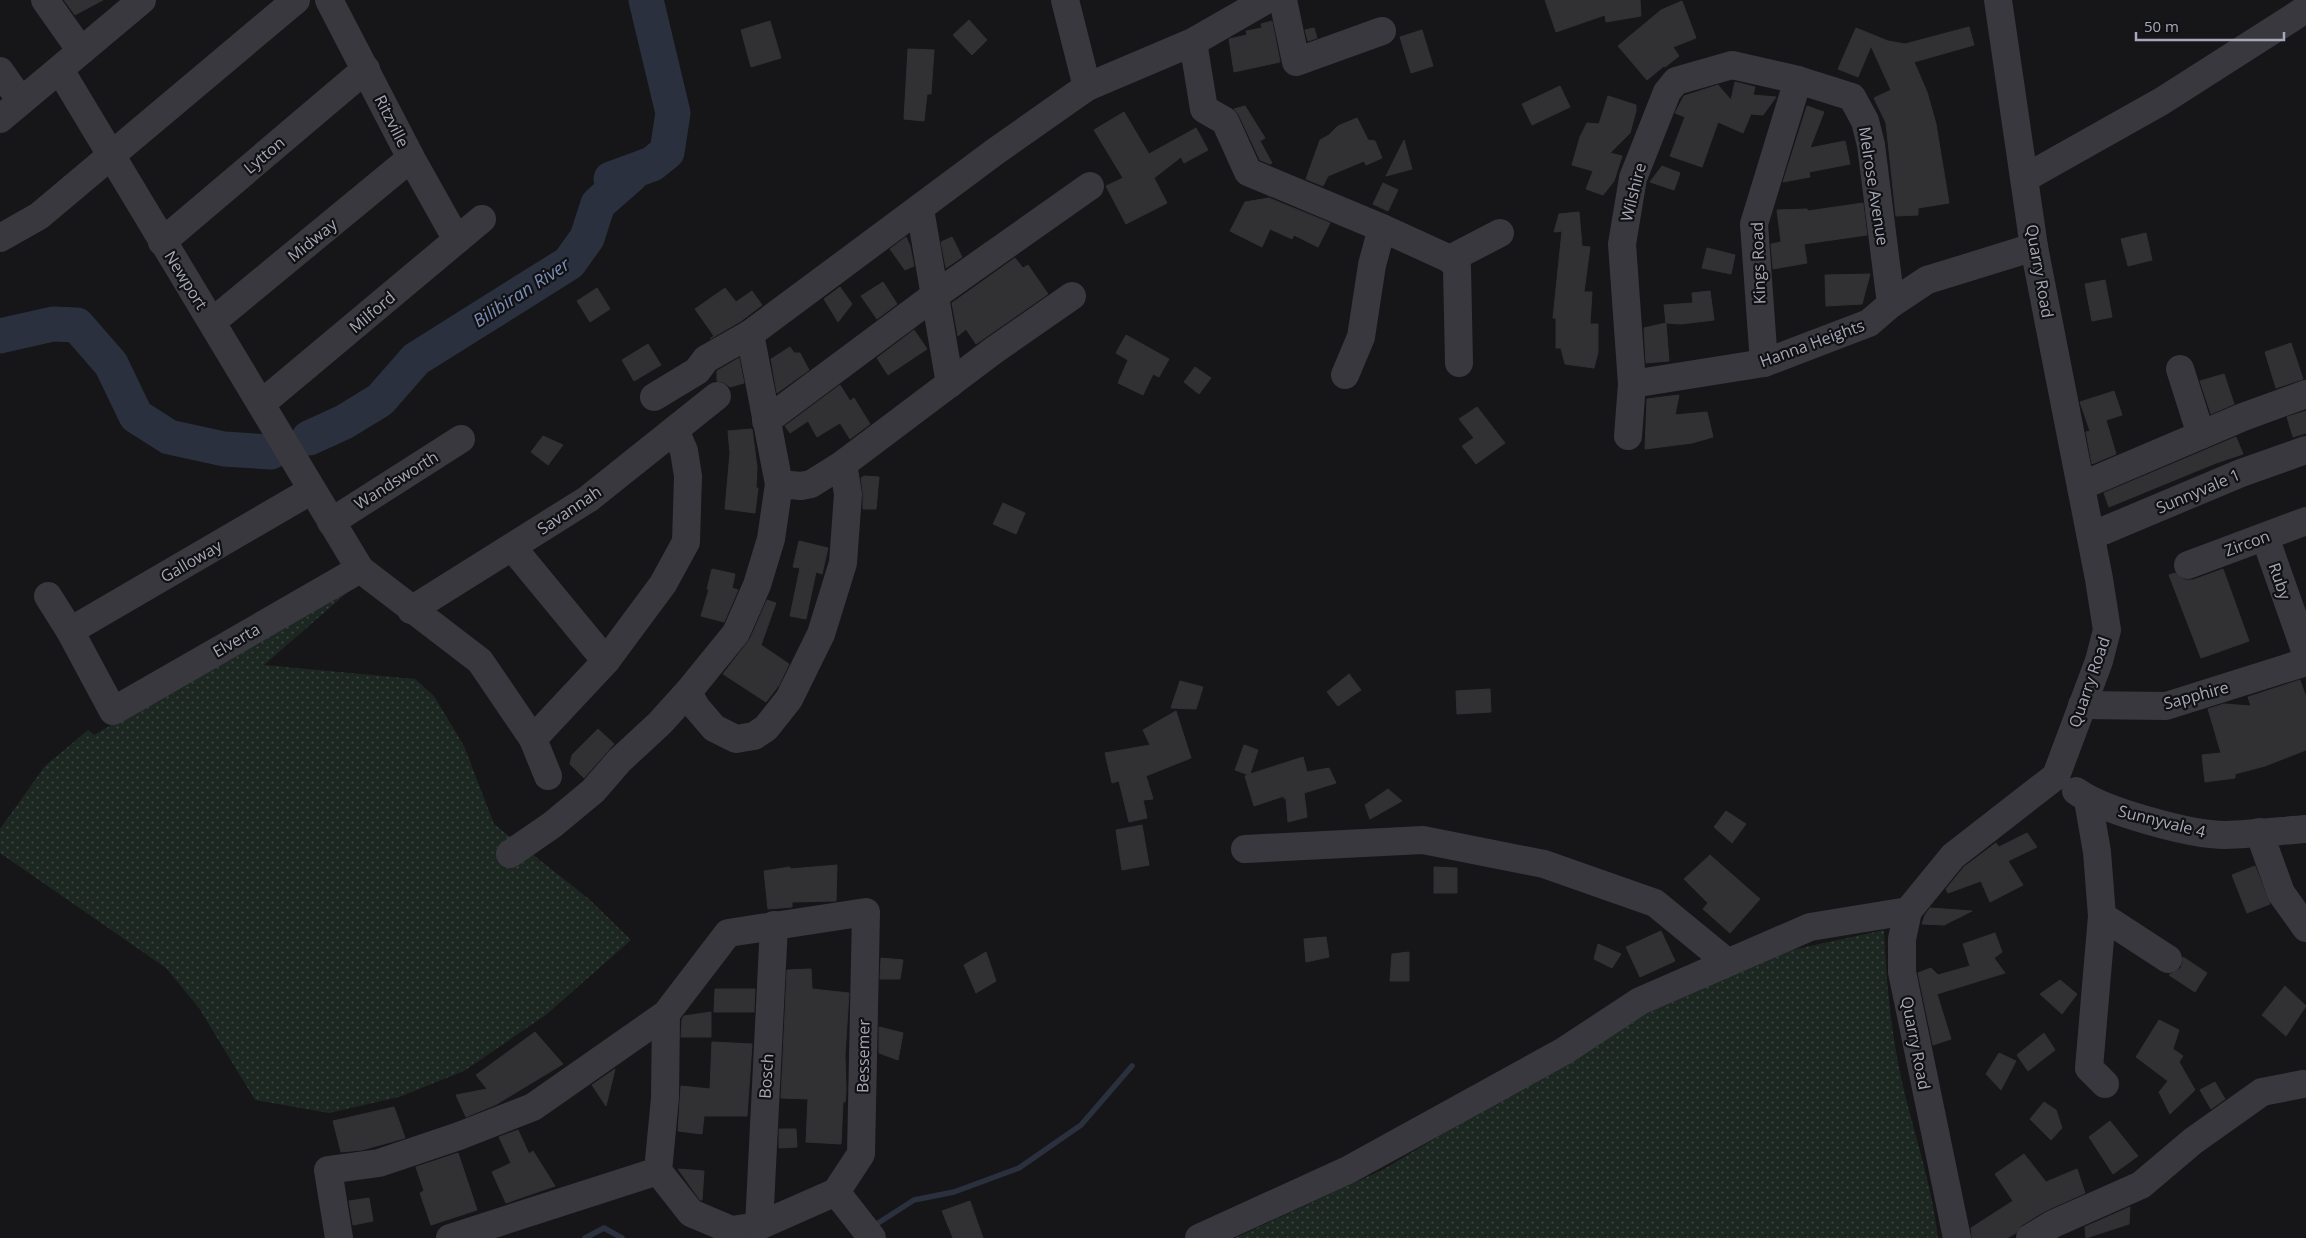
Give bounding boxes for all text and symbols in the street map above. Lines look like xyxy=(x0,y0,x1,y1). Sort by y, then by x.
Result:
scale bar xyxy=(2136,10,2284,42)
text: 50 m xyxy=(2144,16,2179,36)
street label: Ritzville xyxy=(369,91,415,151)
street label: Melrose Avenue xyxy=(1854,125,1894,247)
street label: Lytton xyxy=(239,131,289,179)
street label: Wilshire xyxy=(1615,160,1651,224)
street label: Midway xyxy=(283,213,342,267)
street label: Kings Road xyxy=(1746,221,1770,305)
street label: Quarry Road xyxy=(2021,223,2059,319)
street label: Newport xyxy=(159,247,213,314)
water label: Bilibiran River xyxy=(468,251,575,332)
street label: Milford xyxy=(344,286,400,338)
street label: Hanna Heights xyxy=(1757,314,1867,372)
street label: Wandsworth xyxy=(350,446,442,514)
street label: Sunnyvale 1 xyxy=(2153,463,2243,519)
street label: Savannah xyxy=(533,481,605,539)
street label: Zircon xyxy=(2221,525,2273,561)
street label: Galloway xyxy=(156,534,227,587)
street label: Ruby xyxy=(2263,560,2297,603)
street label: Elverta xyxy=(208,618,264,662)
street label: Quarry Road xyxy=(2063,634,2115,730)
street label: Sapphire xyxy=(2161,676,2231,714)
street label: Sunnyvale 4 xyxy=(2116,800,2208,842)
street label: Quarry Road xyxy=(1896,994,1936,1092)
street label: Bessemer xyxy=(851,1018,875,1093)
street label: Bosch xyxy=(753,1053,779,1099)

